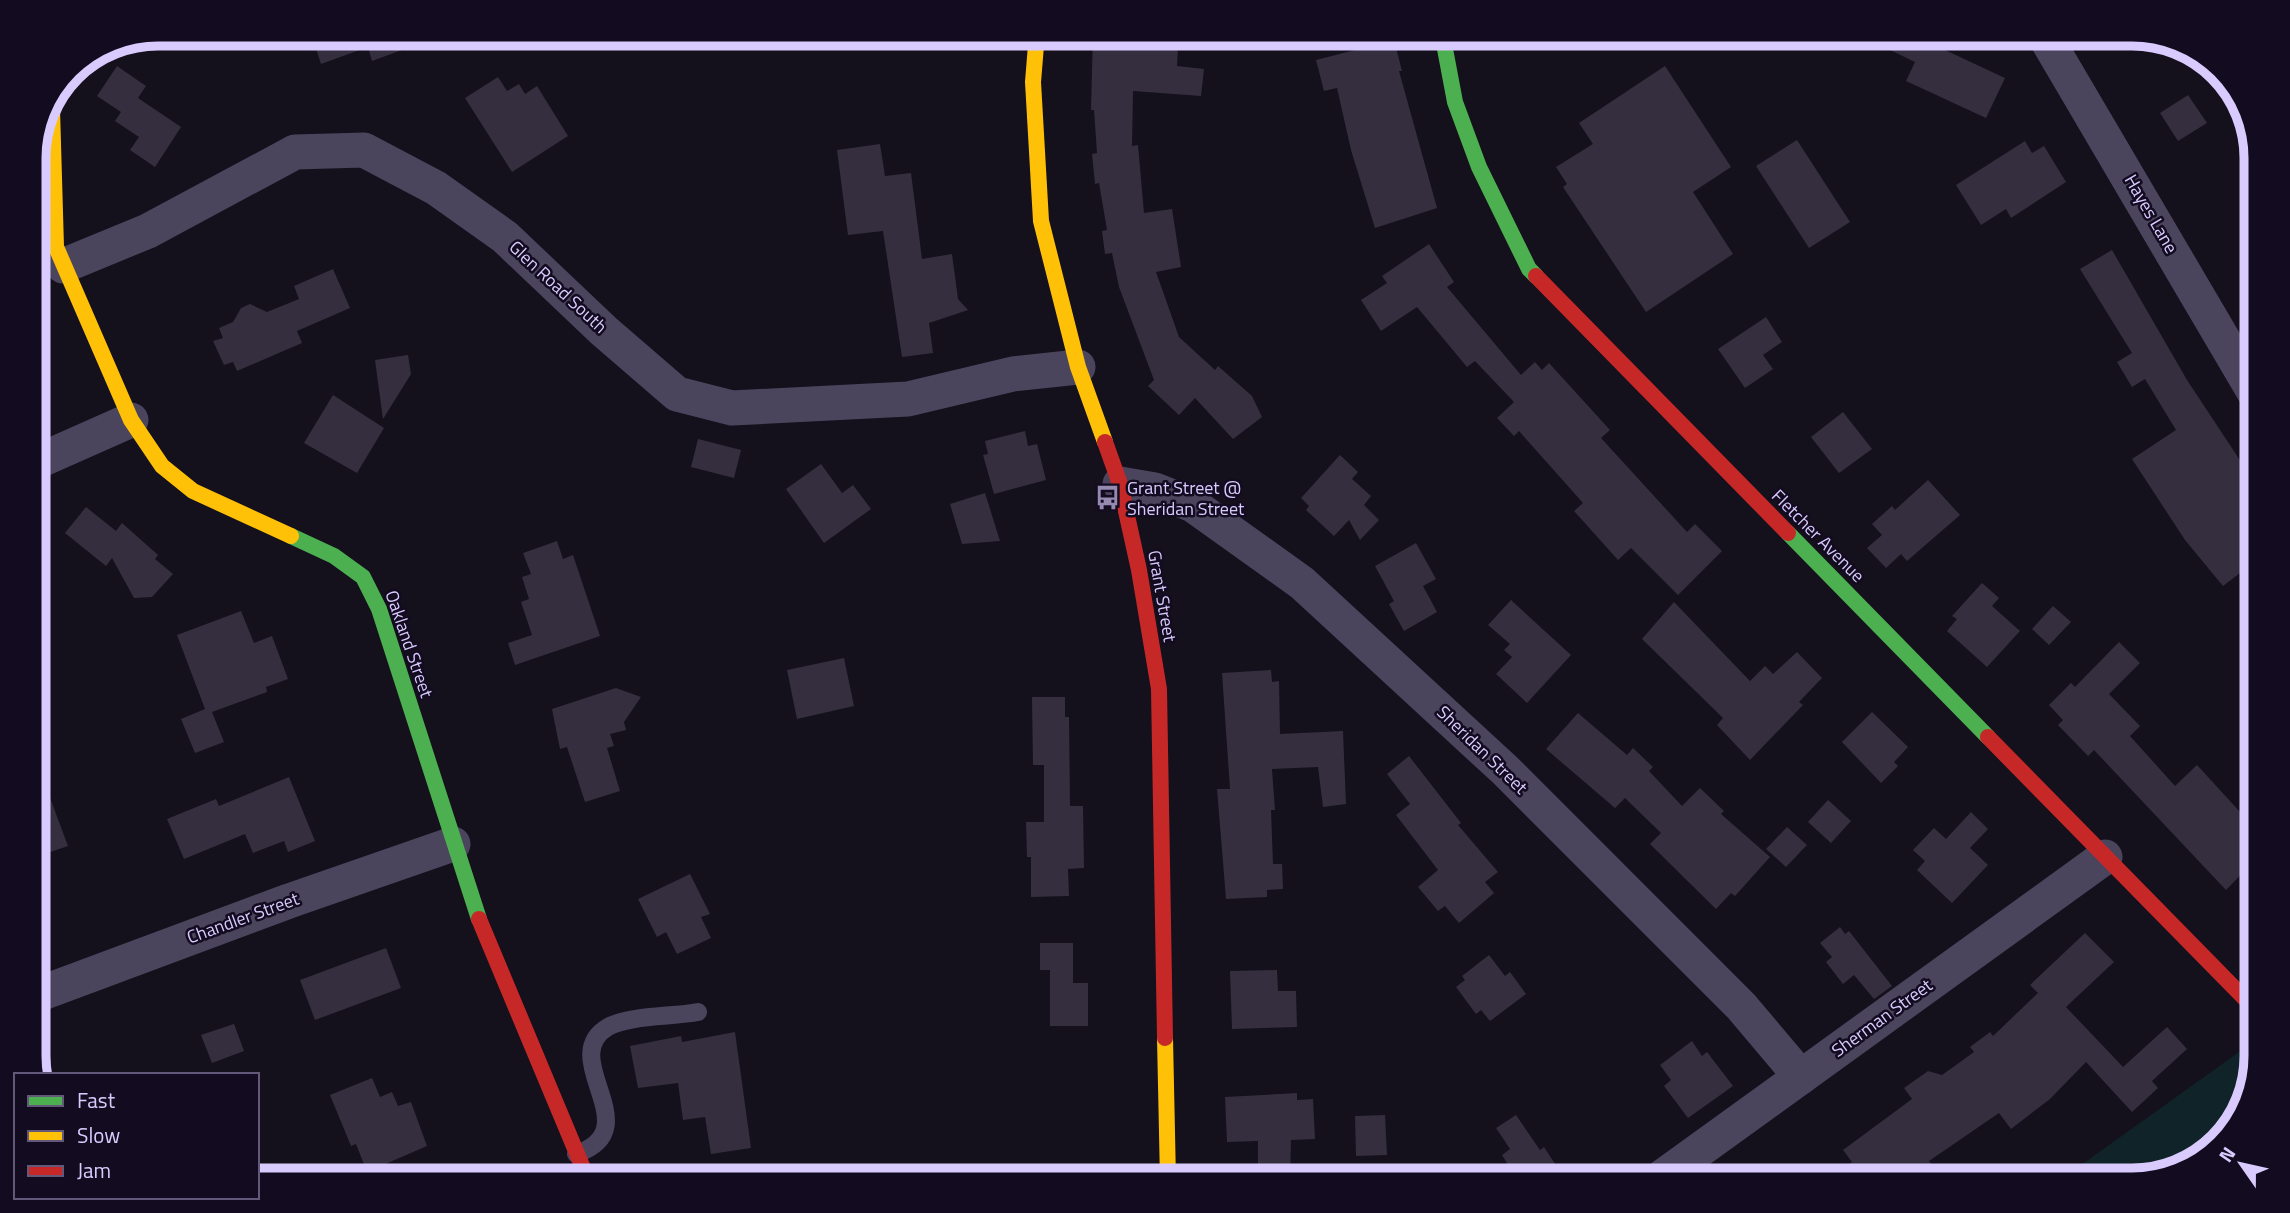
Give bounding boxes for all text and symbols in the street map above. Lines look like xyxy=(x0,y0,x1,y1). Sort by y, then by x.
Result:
street label: Hayes Lane xyxy=(2118,169,2185,258)
street label: Glen Road South xyxy=(503,234,614,339)
place label: Grant Street @ Sheridan Street xyxy=(1127,474,1245,522)
street label: Fletcher Avenue xyxy=(1766,483,1871,588)
bus stop icon: Grant Street @ Sheridan Street xyxy=(1093,484,1121,512)
street label: Grant Street xyxy=(1141,548,1184,645)
street label: Oakland Street xyxy=(378,586,441,702)
street label: Sheridan Street xyxy=(1431,699,1534,801)
street label: Chandler Street xyxy=(183,885,303,950)
street label: Sherman Street xyxy=(1826,971,1938,1063)
legend xyxy=(14,1073,259,1199)
text: Fast xyxy=(77,1084,116,1116)
text: Slow xyxy=(77,1119,120,1151)
north arrow xyxy=(2206,1129,2276,1199)
text: N xyxy=(2211,1141,2242,1168)
text: Jam xyxy=(77,1154,111,1186)

